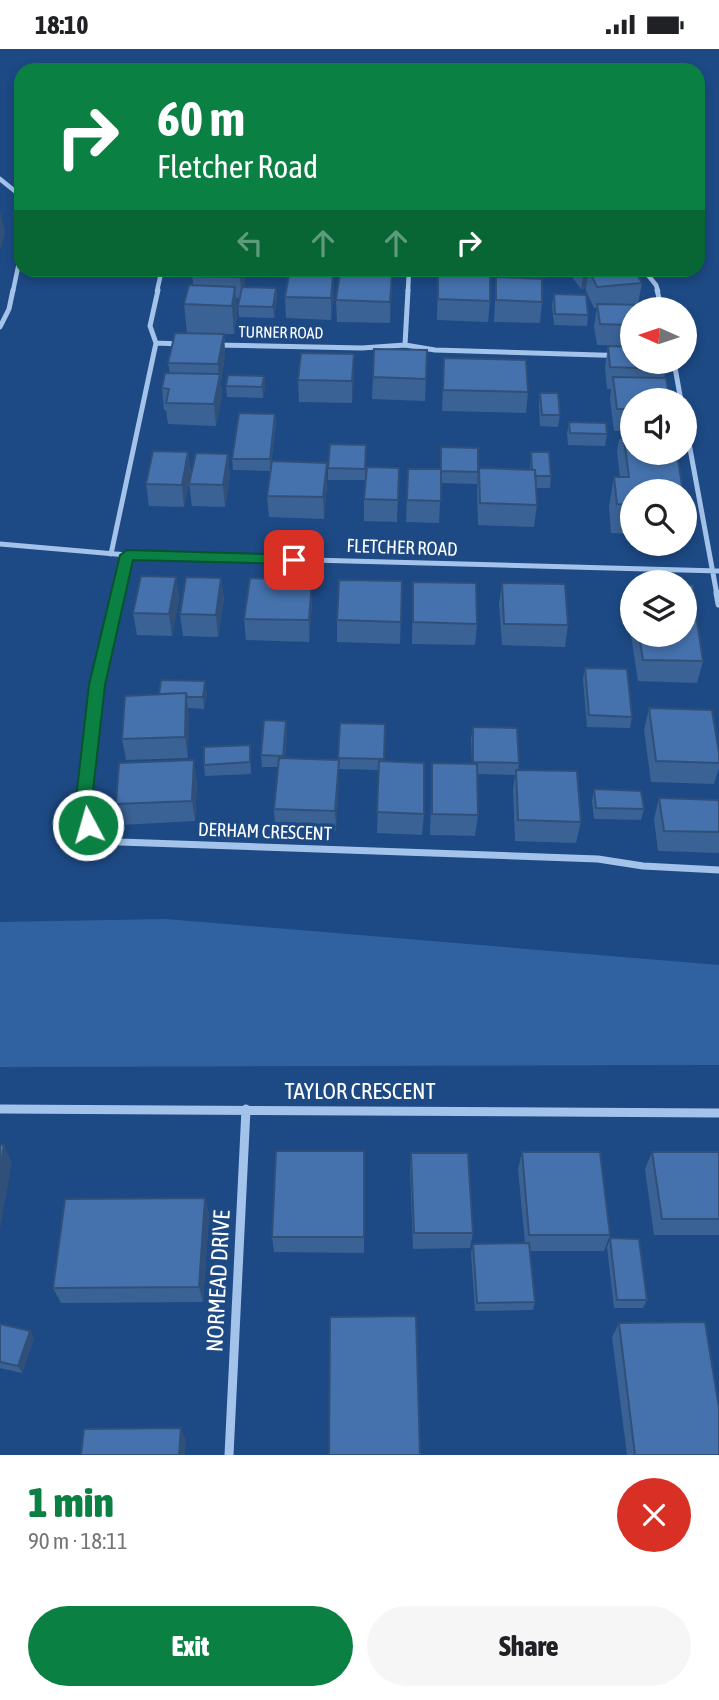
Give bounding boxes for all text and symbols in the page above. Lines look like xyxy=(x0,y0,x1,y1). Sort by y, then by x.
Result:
text: 18:10 xyxy=(35,10,89,40)
text: 60 m xyxy=(157,90,245,146)
icon: right xyxy=(42,91,133,182)
text: Fletcher Road xyxy=(157,148,318,185)
icon: left xyxy=(231,224,269,262)
icon: ahead xyxy=(304,224,342,262)
icon: ahead xyxy=(377,224,415,262)
icon: right xyxy=(450,224,488,262)
north arrow xyxy=(620,297,696,375)
map controls xyxy=(620,297,697,647)
street label: TURNER ROAD xyxy=(238,322,324,342)
button: sound xyxy=(620,388,697,465)
button: search xyxy=(620,479,697,556)
pin xyxy=(264,530,324,590)
street label: FLETCHER ROAD xyxy=(346,534,458,560)
icon: arrive xyxy=(275,541,313,579)
button: layers xyxy=(620,570,697,647)
position arrow xyxy=(51,788,125,862)
street label: DERHAM CRESCENT xyxy=(198,818,333,844)
street label: TAYLOR CRESCENT xyxy=(284,1078,436,1104)
street label: NORMEAD DRIVE xyxy=(201,1209,235,1353)
text: 1 min xyxy=(28,1478,114,1526)
button: close xyxy=(617,1478,691,1552)
text: 90 m · 18:11 xyxy=(28,1528,128,1554)
button: Exit xyxy=(28,1606,353,1686)
button: Share xyxy=(367,1606,691,1686)

